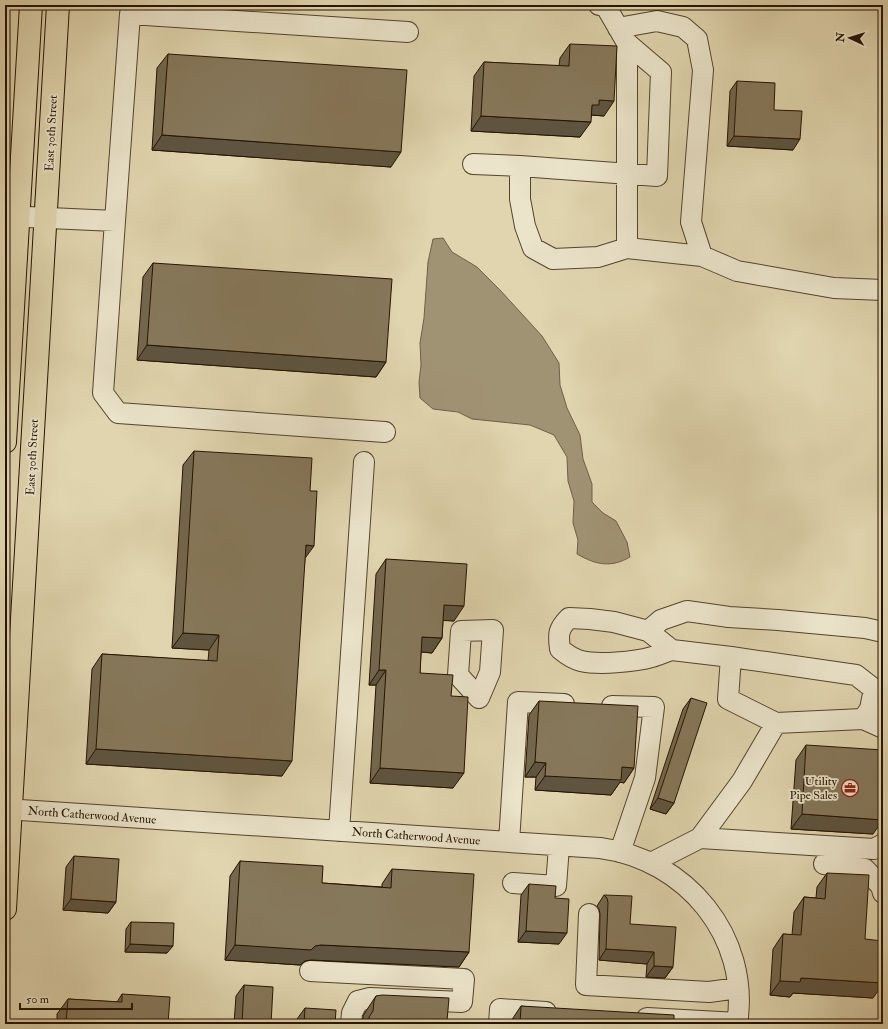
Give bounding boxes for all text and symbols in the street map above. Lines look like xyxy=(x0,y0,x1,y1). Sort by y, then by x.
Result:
north arrow xyxy=(830,18,870,58)
text: N xyxy=(834,31,847,44)
street label: East 30th Street xyxy=(42,94,61,172)
street label: East 30th Street xyxy=(23,418,42,496)
place label: Utility Pipe Sales xyxy=(790,774,838,803)
office icon: Utility Pipe Sales xyxy=(840,778,860,798)
street label: North Catherwood Avenue xyxy=(27,804,157,827)
street label: North Catherwood Avenue xyxy=(351,825,481,848)
scale bar xyxy=(20,985,132,1011)
text: 50 m xyxy=(26,992,50,1007)

